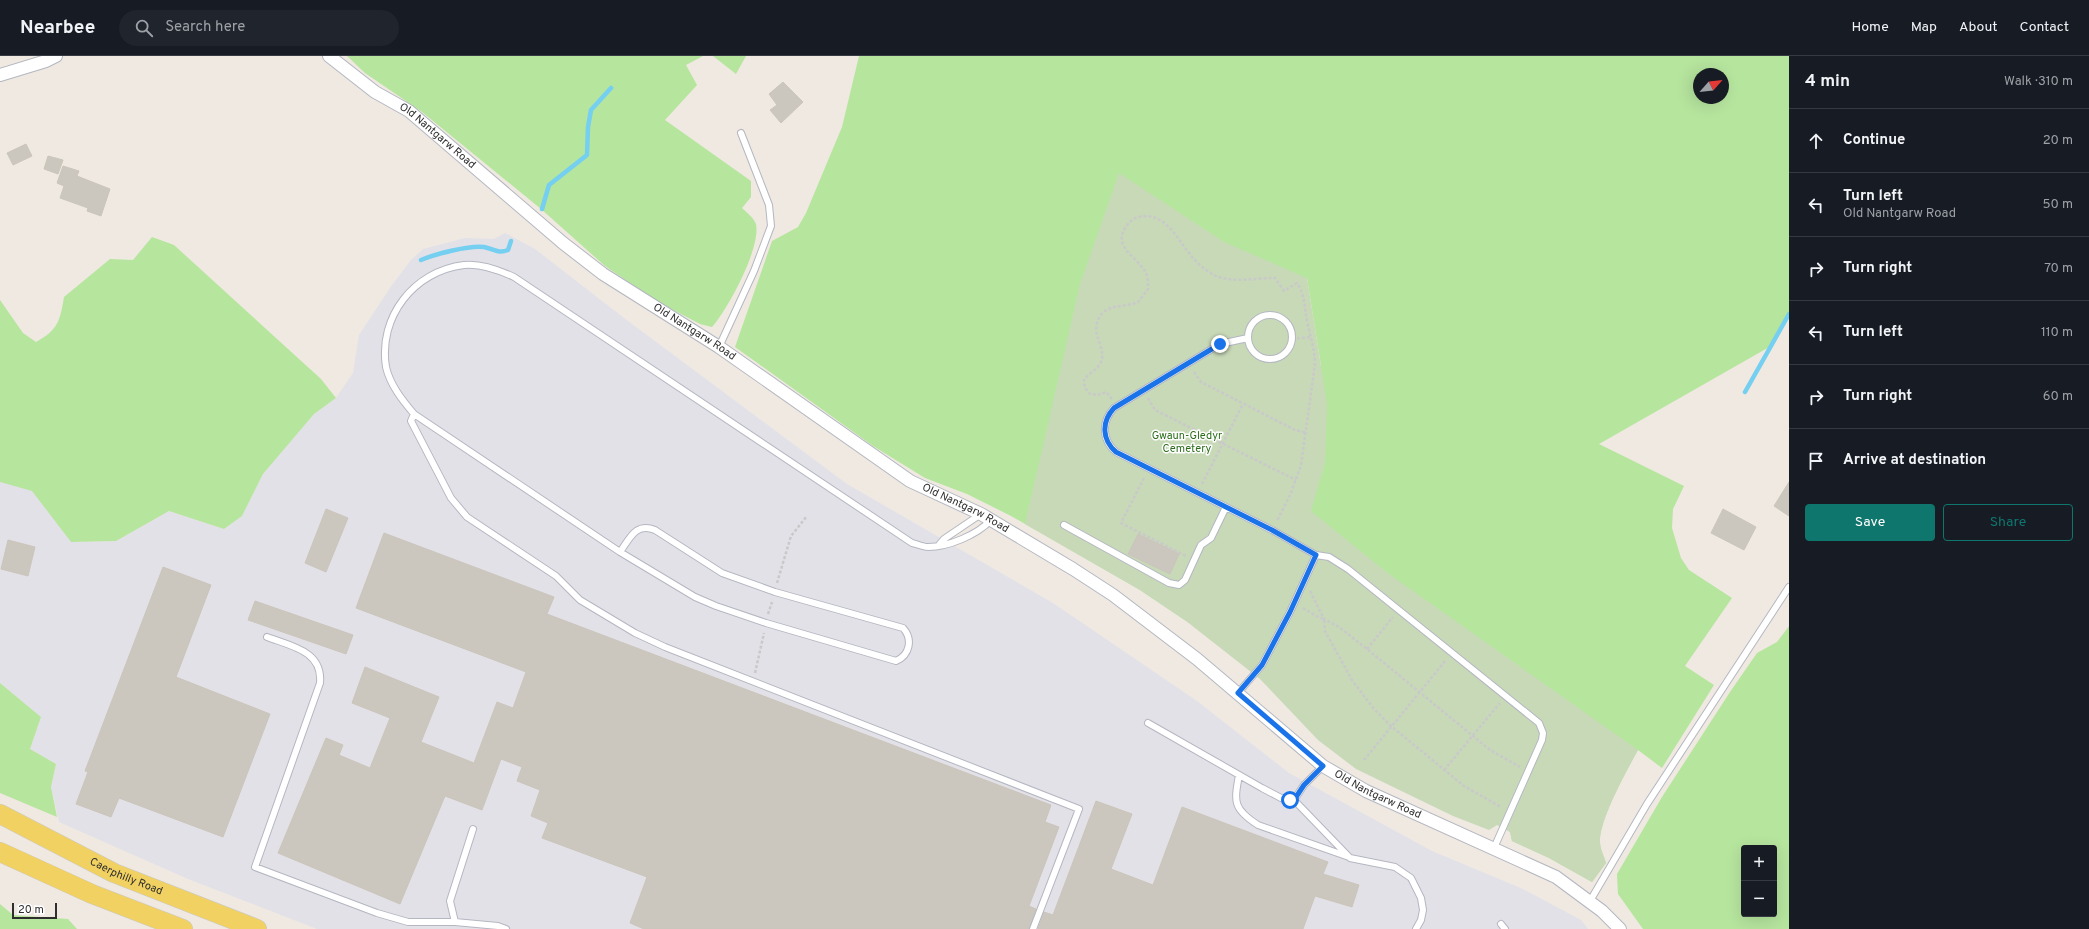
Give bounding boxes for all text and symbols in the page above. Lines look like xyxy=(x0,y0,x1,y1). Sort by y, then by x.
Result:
search box xyxy=(119,10,399,46)
text: Nearbee xyxy=(20,16,95,40)
icon: search xyxy=(133,17,155,39)
text: Search here xyxy=(165,18,245,37)
text: Home xyxy=(1852,19,1889,36)
text: Map xyxy=(1911,19,1937,36)
text: About xyxy=(1959,19,1998,36)
text: Contact xyxy=(2020,19,2069,36)
north arrow xyxy=(1693,68,1729,104)
text: 4 min xyxy=(1805,71,1850,93)
text: Walk · 310 m xyxy=(2004,74,2073,90)
street label: Old Nantgarw Road xyxy=(397,100,478,172)
icon: ahead xyxy=(1805,130,1827,152)
text: Continue xyxy=(1843,131,1905,150)
text: 20 m xyxy=(2043,133,2073,149)
text: Turn left xyxy=(1843,187,1903,206)
icon: left xyxy=(1805,194,1827,216)
text: 50 m xyxy=(2043,197,2073,213)
text: Old Nantgarw Road xyxy=(1843,206,1956,222)
icon: right xyxy=(1805,258,1827,280)
text: Turn right xyxy=(1843,259,1912,278)
text: 70 m xyxy=(2044,261,2073,277)
street label: Old Nantgarw Road xyxy=(650,300,739,364)
icon: left xyxy=(1805,322,1827,344)
text: Turn left xyxy=(1843,323,1903,342)
text: 110 m xyxy=(2041,325,2073,341)
route end xyxy=(1211,335,1229,353)
icon: right xyxy=(1805,386,1827,408)
text: Turn right xyxy=(1843,387,1912,406)
text: 60 m xyxy=(2043,389,2073,405)
park label: Gwaun-Gledyr Cemetery xyxy=(1152,429,1223,456)
icon: arrive xyxy=(1805,450,1827,472)
text: Arrive at destination xyxy=(1843,451,1986,470)
street label: Old Nantgarw Road xyxy=(920,481,1012,536)
button: Save xyxy=(1805,504,1935,541)
button: Share xyxy=(1943,504,2073,541)
street label: Old Nantgarw Road xyxy=(1331,767,1423,822)
route start xyxy=(1281,791,1299,809)
map controls xyxy=(1741,845,1777,917)
button: + xyxy=(1741,845,1777,881)
street label: Caerphilly Road xyxy=(87,855,165,898)
button: − xyxy=(1741,881,1777,917)
scale bar xyxy=(12,901,57,920)
text: 20 m xyxy=(18,903,44,917)

